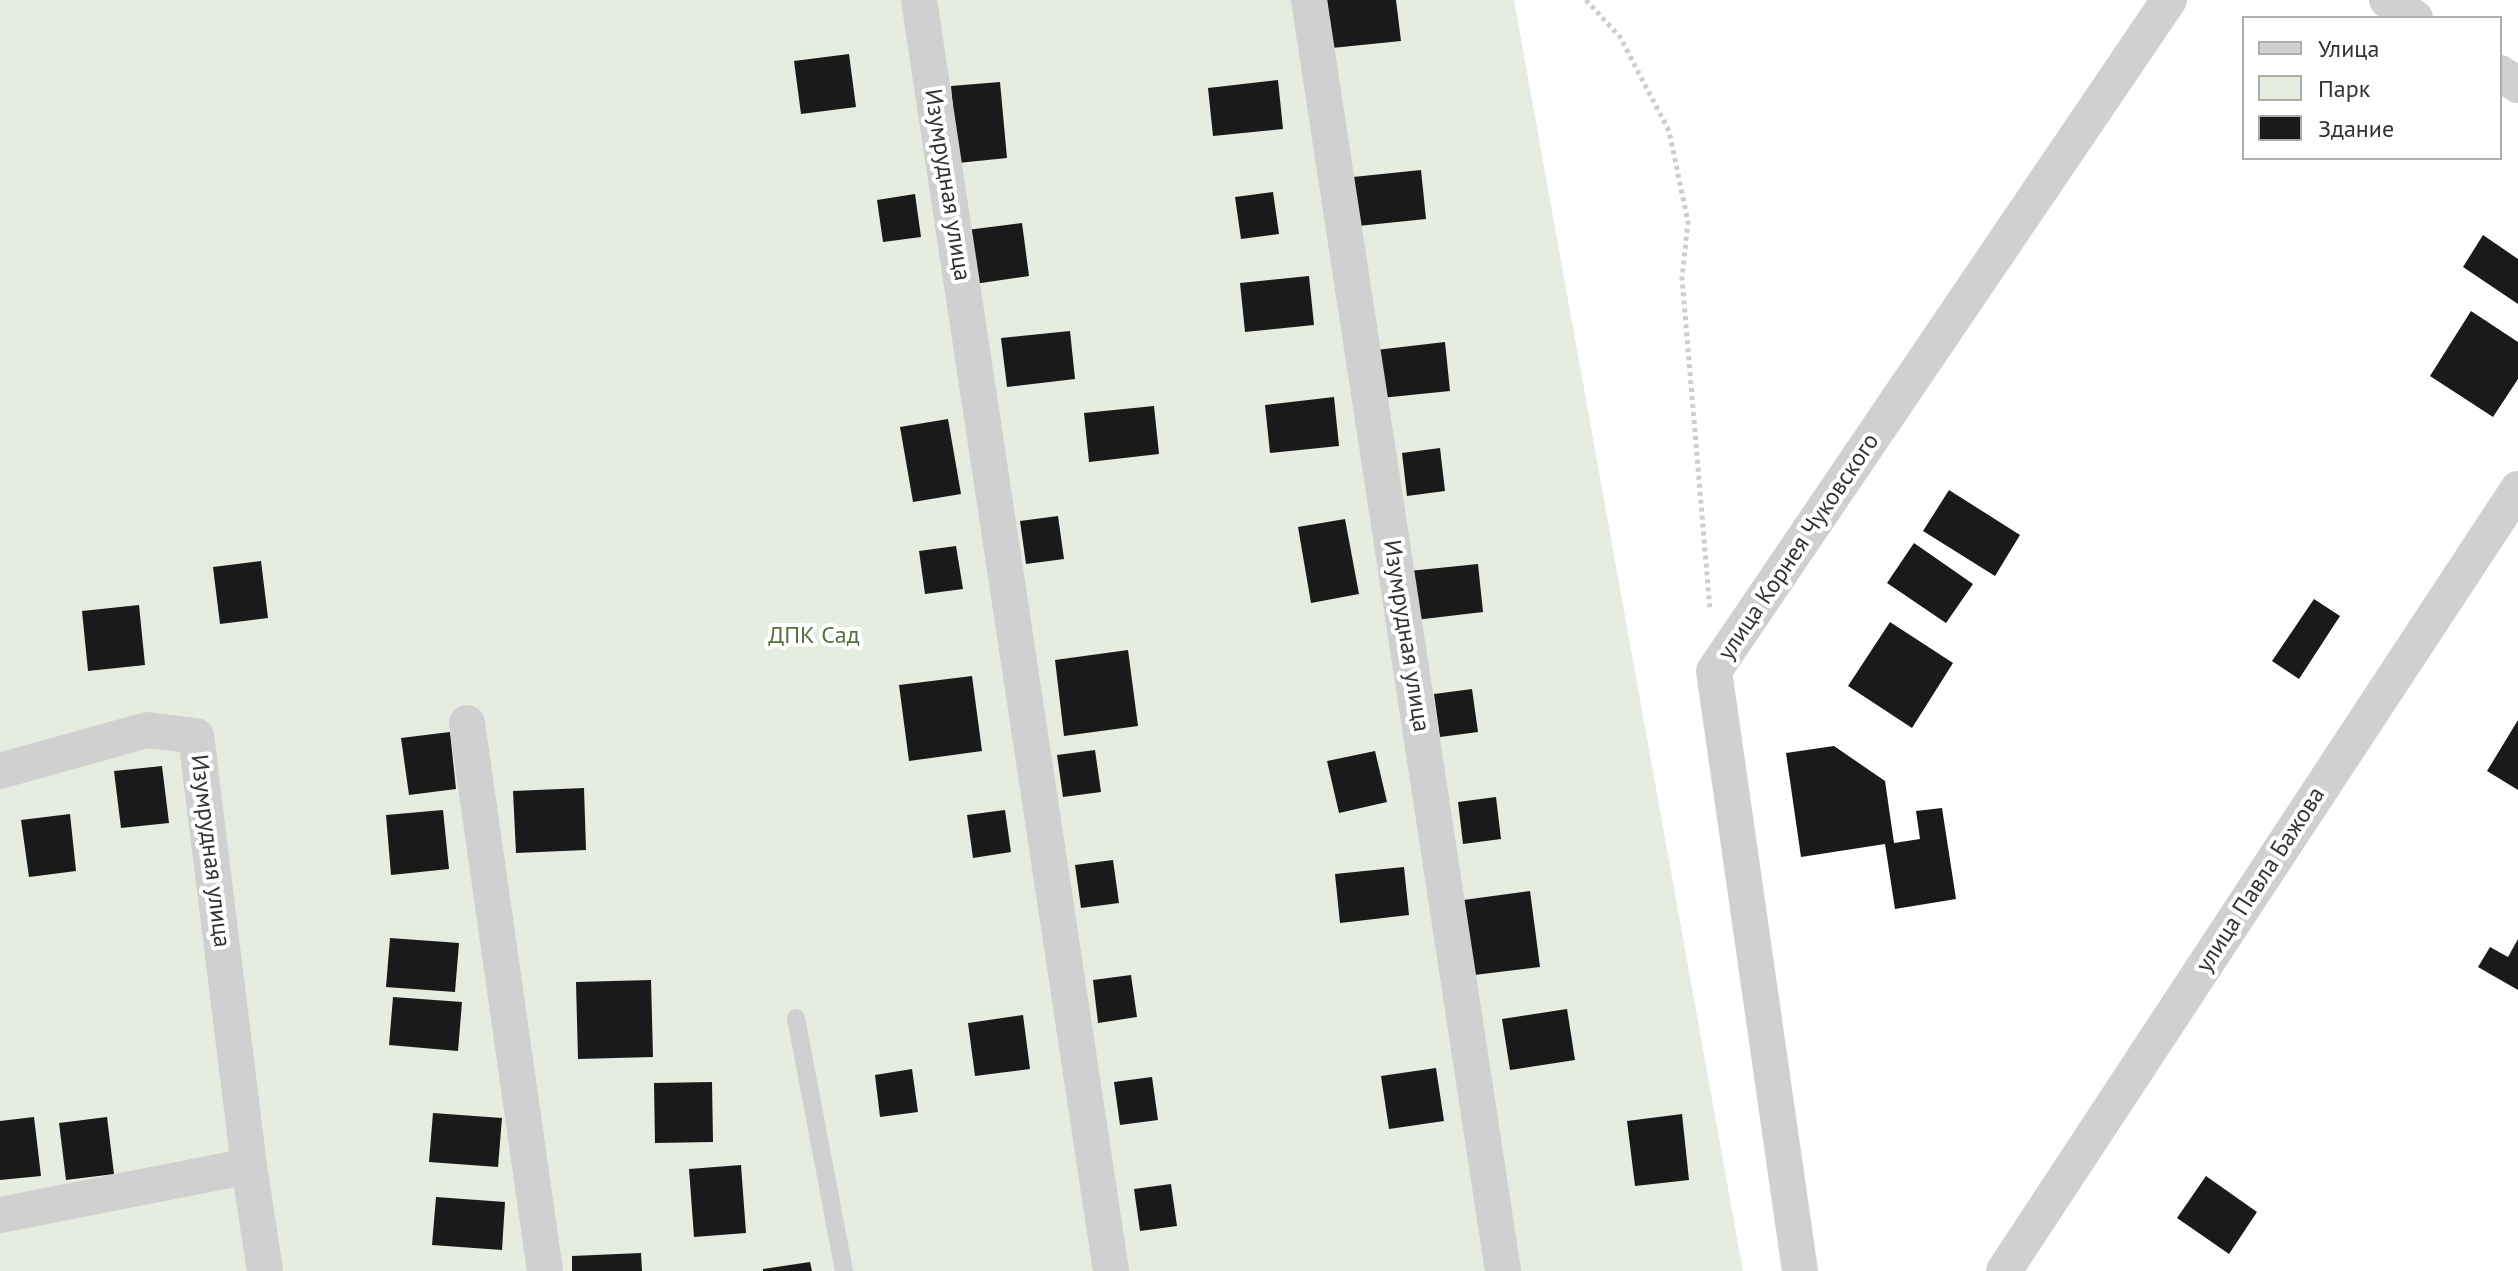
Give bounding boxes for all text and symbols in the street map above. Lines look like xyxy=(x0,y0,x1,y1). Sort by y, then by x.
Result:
legend xyxy=(2242,16,2502,160)
text: Улица xyxy=(2318,33,2379,64)
text: Парк xyxy=(2318,73,2370,104)
street label: Изумрудная улица xyxy=(918,87,976,283)
text: Здание xyxy=(2318,113,2394,144)
street label: улица Корнея Чуковского xyxy=(1712,428,1886,666)
street label: Изумрудная улица xyxy=(1377,538,1435,734)
park label: ДПК Сад xyxy=(768,622,860,650)
street label: Изумрудная улица xyxy=(184,753,236,949)
street label: улица Павла Бажова xyxy=(2190,782,2332,978)

